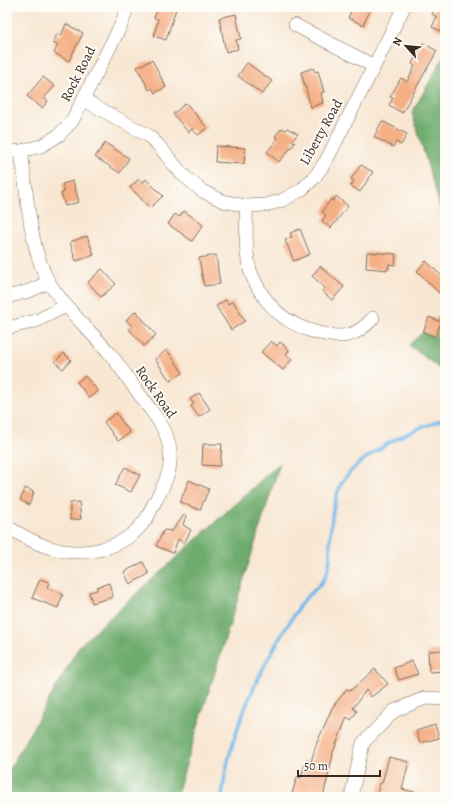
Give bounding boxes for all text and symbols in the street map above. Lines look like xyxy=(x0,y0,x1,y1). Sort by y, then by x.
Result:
north arrow xyxy=(386,26,426,66)
text: N xyxy=(389,35,406,49)
street label: Rock Road xyxy=(56,43,100,105)
street label: Liberty Road xyxy=(295,95,347,168)
street label: Rock Road xyxy=(131,362,181,422)
scale bar xyxy=(298,752,380,778)
text: 50 m xyxy=(304,758,328,774)

